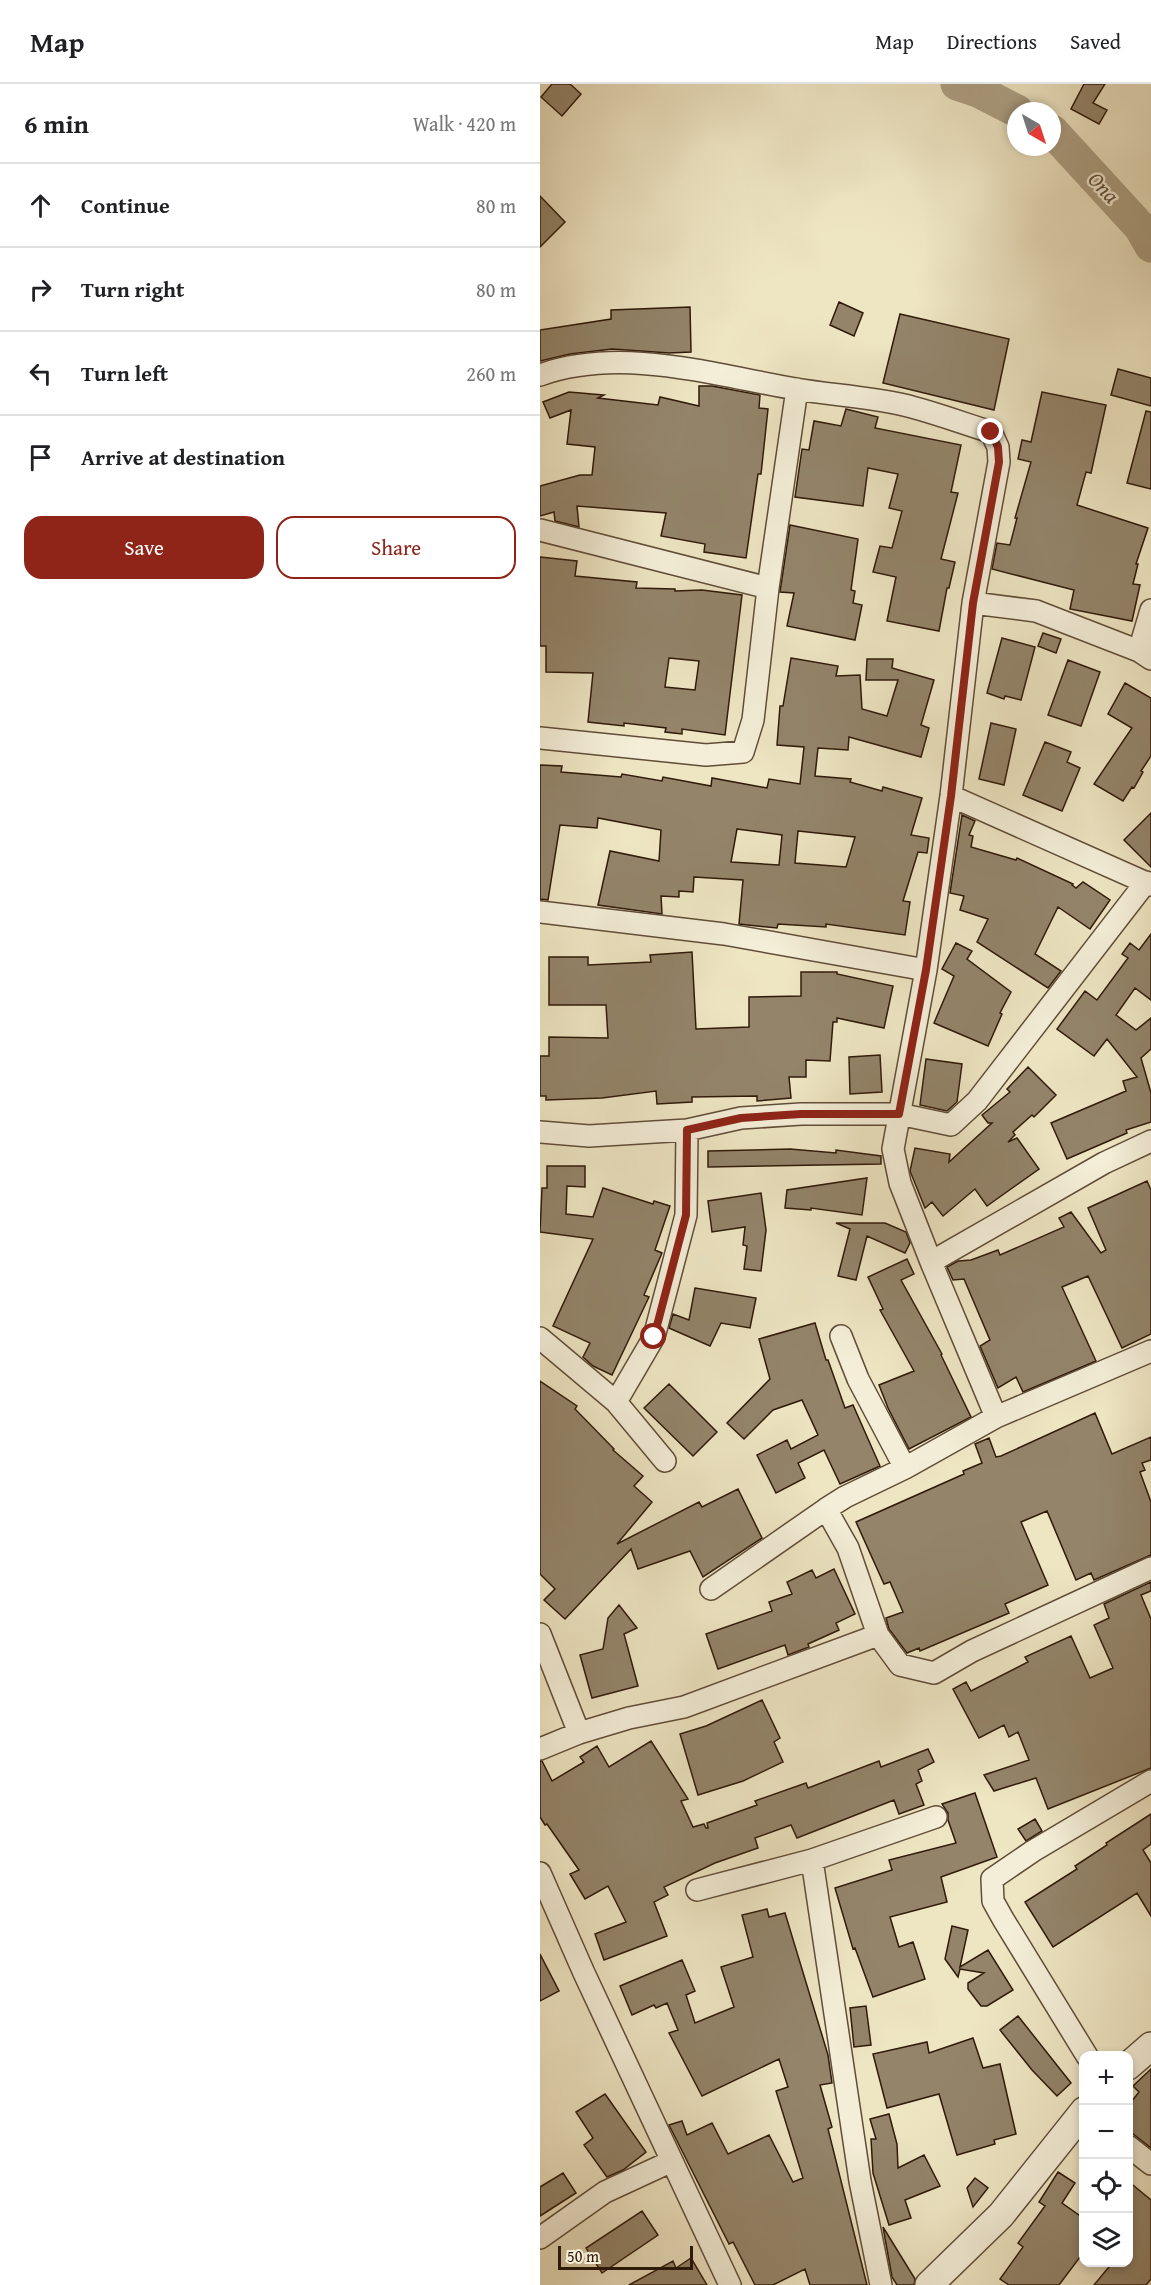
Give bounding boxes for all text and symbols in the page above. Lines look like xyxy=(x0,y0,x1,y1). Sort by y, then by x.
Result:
text: Map xyxy=(30,21,84,62)
text: Map xyxy=(875,26,914,57)
text: Directions xyxy=(947,26,1037,57)
text: Saved xyxy=(1070,26,1121,57)
north arrow xyxy=(1007,102,1061,156)
text: 6 min xyxy=(24,104,89,143)
text: Walk · 420 m xyxy=(413,109,516,138)
water label: Ona xyxy=(1081,164,1127,210)
icon: ahead xyxy=(24,189,57,222)
text: Continue xyxy=(81,189,170,221)
text: 80 m xyxy=(476,191,516,220)
icon: right xyxy=(24,273,57,306)
text: Turn right xyxy=(81,273,184,305)
text: 80 m xyxy=(476,275,516,304)
icon: left xyxy=(24,357,57,390)
text: Turn left xyxy=(81,357,168,389)
text: 260 m xyxy=(466,359,516,388)
route end xyxy=(977,418,1003,444)
icon: arrive xyxy=(24,441,57,474)
text: Arrive at destination xyxy=(81,441,285,473)
button: Save xyxy=(24,516,264,579)
button: Share xyxy=(276,516,516,579)
route start xyxy=(640,1323,666,1349)
map controls xyxy=(1079,2051,1133,2267)
button: + xyxy=(1079,2051,1133,2105)
button: − xyxy=(1079,2105,1133,2159)
button: locate xyxy=(1079,2159,1133,2213)
button: layers xyxy=(1079,2213,1133,2267)
scale bar xyxy=(558,2243,693,2270)
text: 50 m xyxy=(567,2244,599,2268)

